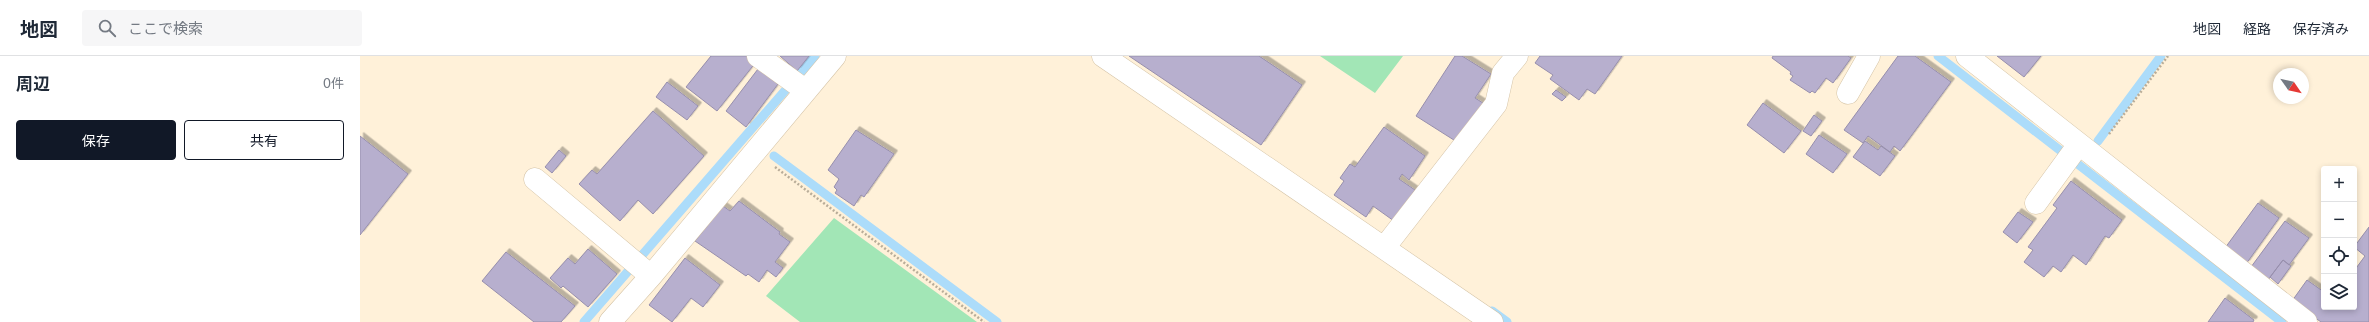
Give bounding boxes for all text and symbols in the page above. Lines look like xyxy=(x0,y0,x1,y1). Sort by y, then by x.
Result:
search box xyxy=(82,10,362,46)
icon: search xyxy=(96,17,118,39)
text: 地図 xyxy=(20,18,58,40)
text: ここで検索 xyxy=(128,20,203,37)
text: 地図 xyxy=(2193,21,2221,37)
text: 経路 xyxy=(2243,21,2271,37)
text: 保存済み xyxy=(2293,21,2349,37)
north arrow xyxy=(2273,68,2309,104)
text: 周辺 xyxy=(16,74,50,94)
text: 0件 xyxy=(323,76,344,91)
button: 保存 xyxy=(16,120,176,160)
button: 共有 xyxy=(184,120,344,160)
map controls xyxy=(2321,166,2357,310)
button: + xyxy=(2321,166,2357,202)
button: − xyxy=(2321,202,2357,238)
button: locate xyxy=(2321,238,2357,274)
button: layers xyxy=(2321,274,2357,310)

